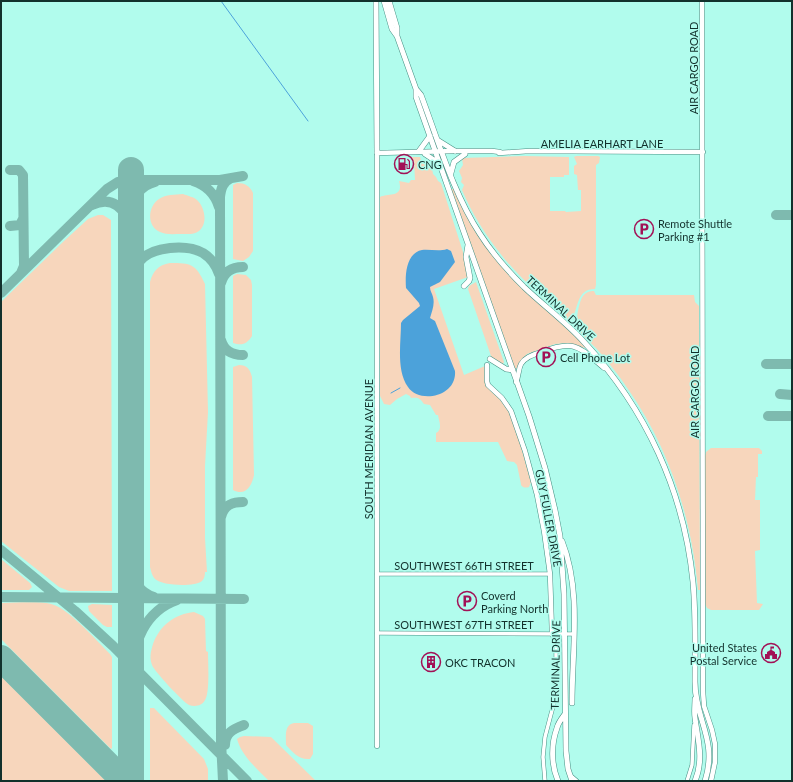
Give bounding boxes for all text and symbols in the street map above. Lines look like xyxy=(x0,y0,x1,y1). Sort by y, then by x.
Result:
street label: AIR CARGO ROAD xyxy=(687,22,700,114)
street label: AMELIA EARHART LANE xyxy=(541,137,663,150)
fuel station icon: CNG xyxy=(393,153,415,175)
place label: CNG xyxy=(418,158,442,171)
place label: Remote Shuttle Parking #1 xyxy=(658,217,732,243)
parking icon: Remote Shuttle Parking #1 xyxy=(633,218,655,240)
street label: TERMINAL DRIVE xyxy=(524,273,598,343)
parking icon: Cell Phone Lot xyxy=(535,346,557,368)
street label: AIR CARGO ROAD xyxy=(688,346,701,438)
place label: Cell Phone Lot xyxy=(560,351,630,364)
street label: SOUTH MERIDIAN AVENUE xyxy=(362,379,375,519)
street label: GUY FULLER DRIVE xyxy=(533,468,565,568)
street label: SOUTHWEST 66TH STREET xyxy=(394,559,534,572)
place label: Coverd Parking North xyxy=(481,589,548,615)
parking icon: Coverd Parking North xyxy=(456,590,478,612)
street label: SOUTHWEST 67TH STREET xyxy=(394,618,534,631)
street label: TERMINAL DRIVE xyxy=(548,620,562,710)
place label: United States Postal Service xyxy=(690,641,757,667)
public building icon: United States Postal Service xyxy=(760,642,782,664)
building icon: OKC TRACON xyxy=(420,651,442,673)
place label: OKC TRACON xyxy=(445,656,515,669)

